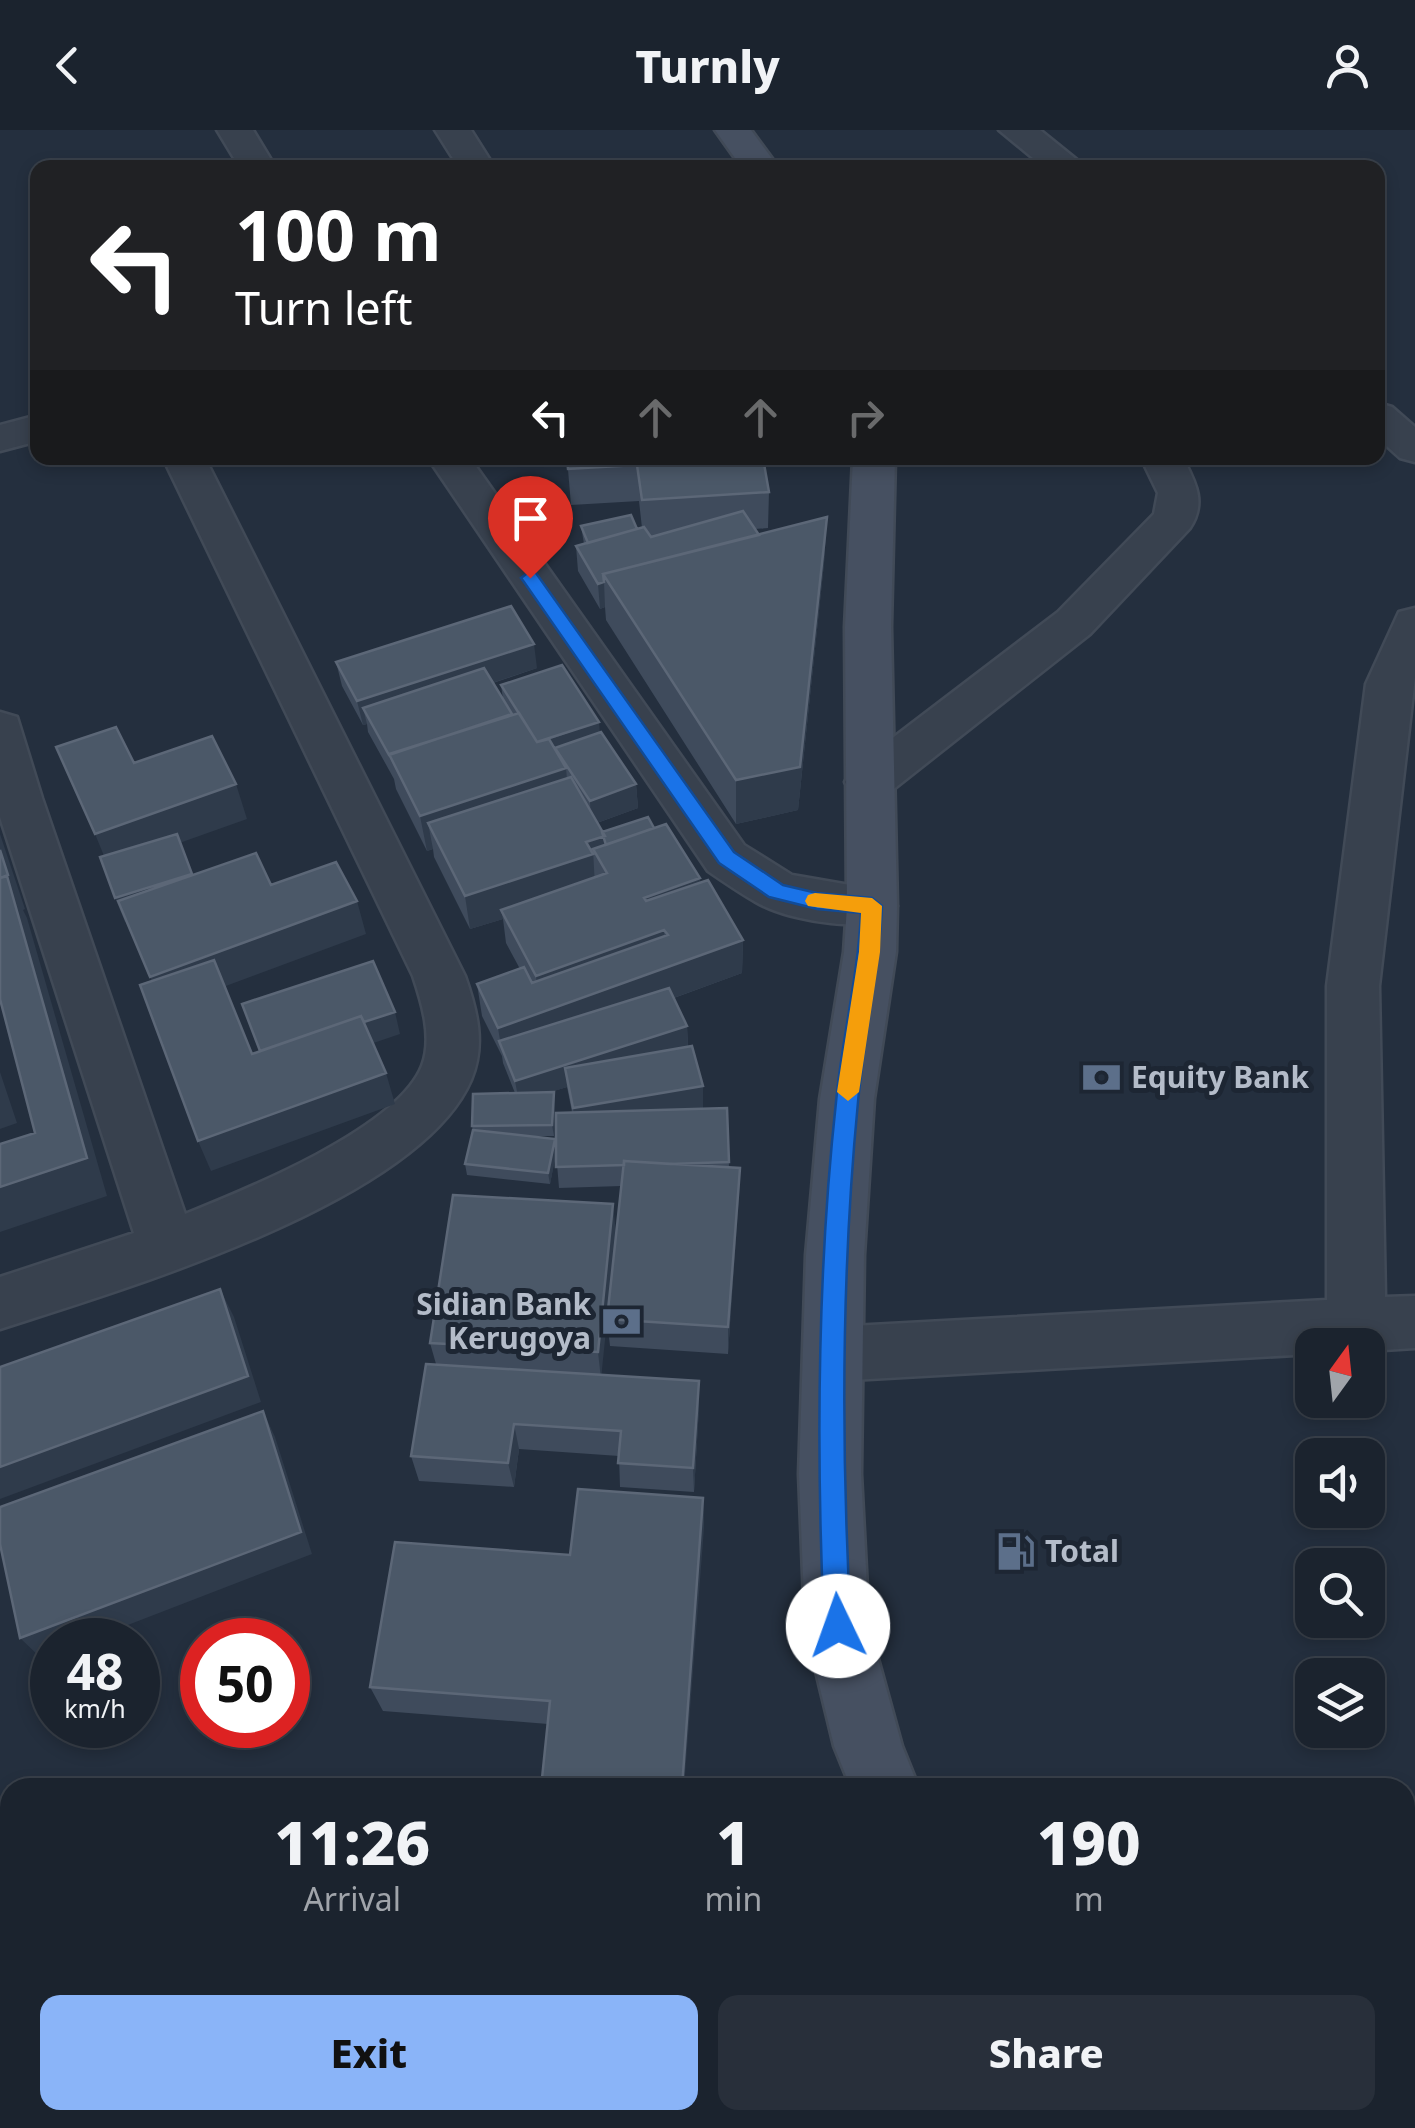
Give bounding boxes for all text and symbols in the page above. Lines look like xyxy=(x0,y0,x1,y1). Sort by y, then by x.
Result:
text: Turnly xyxy=(635,35,780,96)
icon: back xyxy=(40,38,95,93)
icon: person xyxy=(1320,38,1375,93)
text: 100 m xyxy=(235,186,442,282)
icon: left xyxy=(70,200,200,330)
text: Turn left xyxy=(235,277,412,338)
icon: left xyxy=(523,390,578,445)
icon: ahead xyxy=(628,390,683,445)
icon: ahead xyxy=(733,390,788,445)
icon: right xyxy=(838,390,893,445)
pin xyxy=(488,476,573,579)
icon: arrive xyxy=(503,491,558,546)
place label: Equity Bank xyxy=(1131,1056,1310,1097)
bank icon: Equity Bank xyxy=(1080,1057,1122,1099)
place label: Sidian Bank Kerugoya xyxy=(416,1283,591,1358)
bank icon: Sidian Bank Kerugoya xyxy=(600,1301,642,1343)
north arrow xyxy=(1295,1328,1385,1418)
map controls xyxy=(1295,1328,1385,1748)
button: sound xyxy=(1295,1438,1385,1528)
place label: Total xyxy=(1045,1530,1119,1571)
fuel station icon: Total xyxy=(994,1531,1036,1573)
button: search xyxy=(1295,1548,1385,1638)
position arrow xyxy=(786,1574,890,1678)
speed limit sign: 50 xyxy=(180,1618,310,1748)
text: 48 xyxy=(66,1637,124,1705)
button: layers xyxy=(1295,1658,1385,1748)
text: km/h xyxy=(64,1691,126,1725)
text: 11:26 xyxy=(274,1801,430,1883)
text: 1 xyxy=(716,1801,751,1883)
text: 190 xyxy=(1037,1801,1141,1883)
text: Arrival xyxy=(303,1877,401,1920)
text: min xyxy=(704,1877,762,1920)
text: m xyxy=(1074,1877,1104,1920)
button: Exit xyxy=(40,1995,698,2110)
button: Share xyxy=(718,1995,1375,2110)

